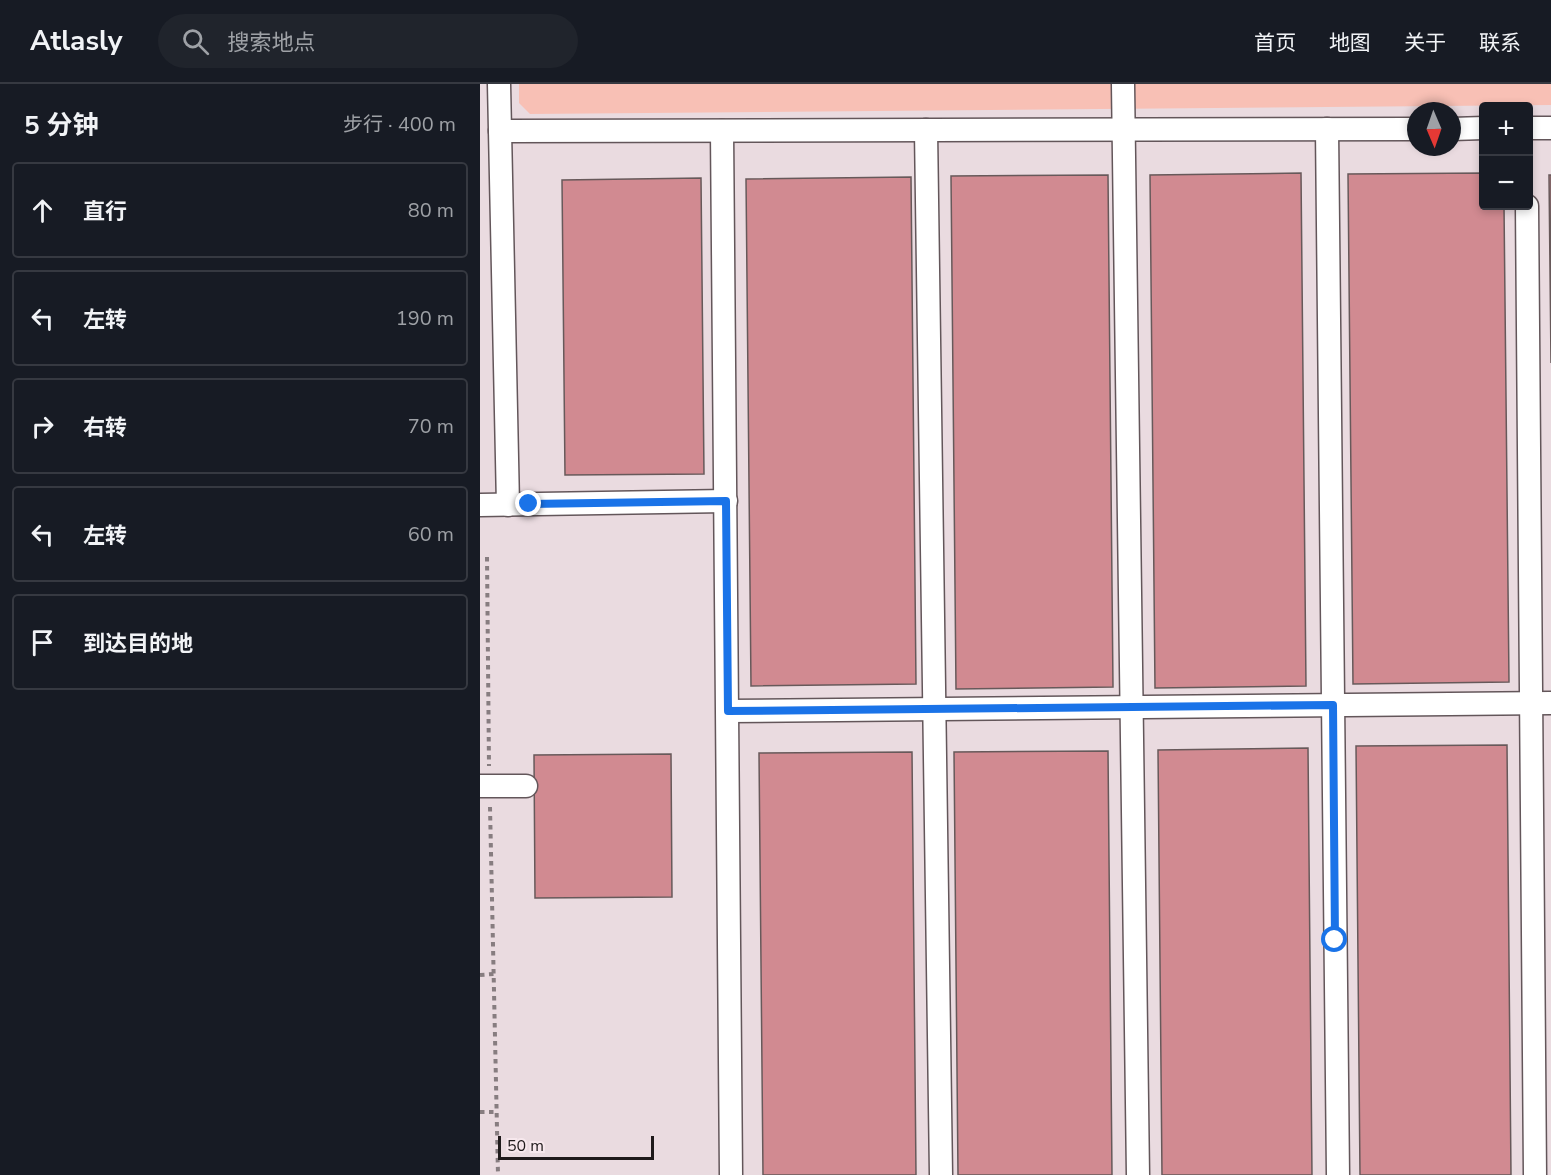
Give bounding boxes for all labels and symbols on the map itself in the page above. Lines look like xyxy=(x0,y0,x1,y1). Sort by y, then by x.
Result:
north arrow xyxy=(1407,102,1461,156)
route end xyxy=(515,490,541,516)
route start xyxy=(1321,926,1347,952)
scale bar xyxy=(498,1133,654,1160)

